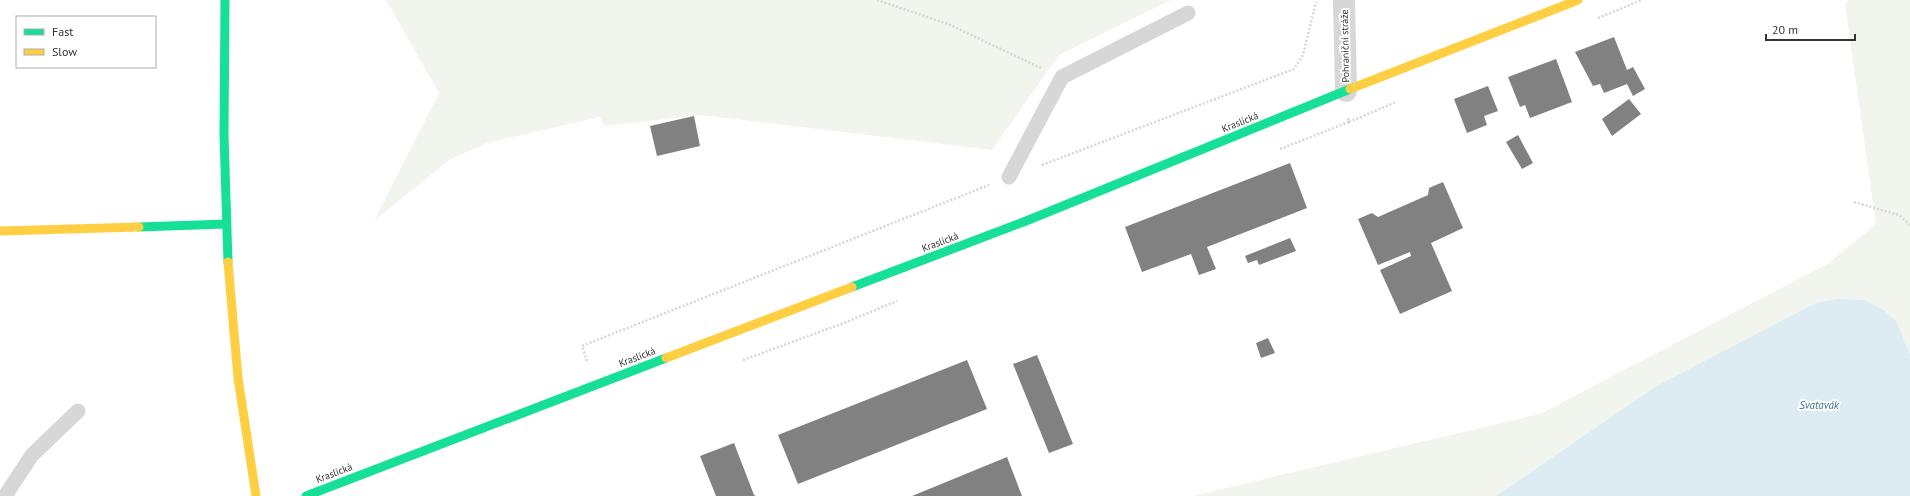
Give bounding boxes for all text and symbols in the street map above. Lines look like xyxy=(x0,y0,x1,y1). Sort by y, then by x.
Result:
street label: Pohraniční stráže xyxy=(1338,9,1352,83)
legend xyxy=(16,16,156,68)
scale bar xyxy=(1766,16,1855,42)
text: 20 m xyxy=(1772,22,1798,37)
text: Fast xyxy=(52,24,73,39)
text: Slow xyxy=(52,44,77,59)
street label: Kraslická xyxy=(1220,109,1260,135)
street label: Kraslická xyxy=(920,229,960,255)
street label: Kraslická xyxy=(617,344,657,370)
water label: Svatavák xyxy=(1799,398,1840,412)
street label: Kraslická xyxy=(314,460,354,486)

